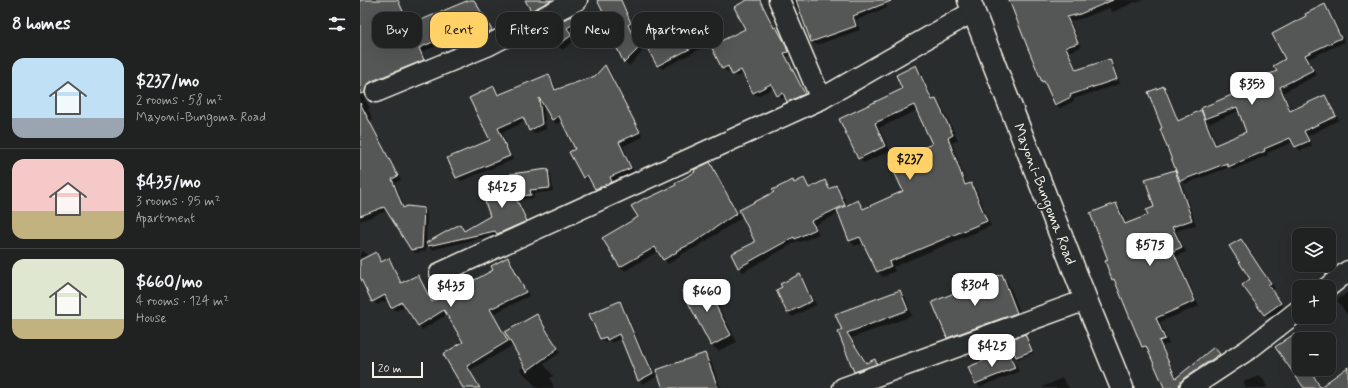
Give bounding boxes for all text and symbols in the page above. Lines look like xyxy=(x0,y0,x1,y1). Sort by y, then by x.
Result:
chip: Buy xyxy=(372,12,422,48)
chip: Rent xyxy=(430,12,488,48)
chip: Filters xyxy=(496,12,563,48)
chip: New xyxy=(571,12,624,48)
chip: Apartment xyxy=(632,12,723,48)
text: 8 homes xyxy=(12,13,71,35)
icon: filters xyxy=(326,13,348,35)
text: $237/mo xyxy=(136,70,199,92)
pin: $353 xyxy=(1228,72,1276,106)
icon: home xyxy=(44,74,92,122)
text: $353 xyxy=(1239,76,1265,93)
text: 2 rooms · 58 m² xyxy=(136,92,223,109)
text: Mayoni-Bungoma Road xyxy=(136,109,266,126)
street label: Mayoni-Bungoma Road xyxy=(1007,121,1080,268)
pin: $237 xyxy=(886,147,934,181)
text: $237 xyxy=(897,151,923,168)
text: $435/mo xyxy=(136,171,201,193)
icon: home xyxy=(44,175,92,223)
pin: $425 xyxy=(478,175,526,209)
text: $425 xyxy=(487,179,517,196)
text: 3 rooms · 95 m² xyxy=(136,193,220,210)
text: Apartment xyxy=(136,210,195,227)
map controls xyxy=(1292,228,1336,376)
button: layers xyxy=(1292,228,1336,272)
pin: $575 xyxy=(1126,233,1174,267)
text: $575 xyxy=(1135,237,1165,254)
text: $660/mo xyxy=(136,271,203,293)
pin: $304 xyxy=(951,273,999,307)
pin: $435 xyxy=(427,274,475,308)
icon: home xyxy=(44,275,92,323)
text: $304 xyxy=(961,277,989,294)
text: $435 xyxy=(437,278,465,295)
pin: $660 xyxy=(683,279,731,313)
button: + xyxy=(1292,280,1336,324)
text: $660 xyxy=(692,283,722,300)
text: 4 rooms · 124 m² xyxy=(136,293,229,310)
text: House xyxy=(136,310,167,327)
button: − xyxy=(1292,332,1336,376)
pin: $425 xyxy=(968,334,1016,368)
text: $425 xyxy=(977,338,1007,355)
scale bar xyxy=(372,360,423,379)
text: 20 m xyxy=(378,362,401,376)

